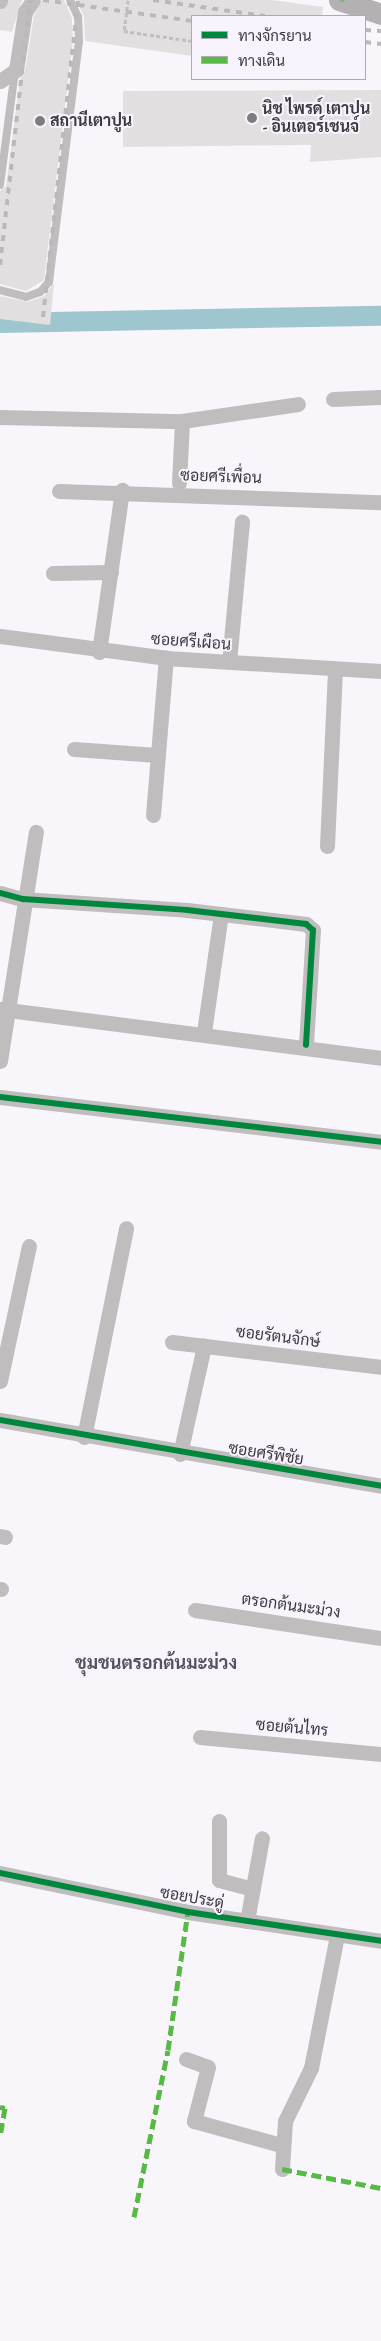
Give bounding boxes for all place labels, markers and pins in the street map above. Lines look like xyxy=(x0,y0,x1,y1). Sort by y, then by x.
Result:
place label: นิช ไพรด์ เตาปูน - อินเตอร์เชนจ์ xyxy=(262,99,370,137)
place label: สถานีเตาปูน xyxy=(50,111,132,131)
marker: นิช ไพรด์ เตาปูน - อินเตอร์เชนจ์ xyxy=(246,112,258,124)
marker: สถานีเตาปูน xyxy=(34,115,46,127)

